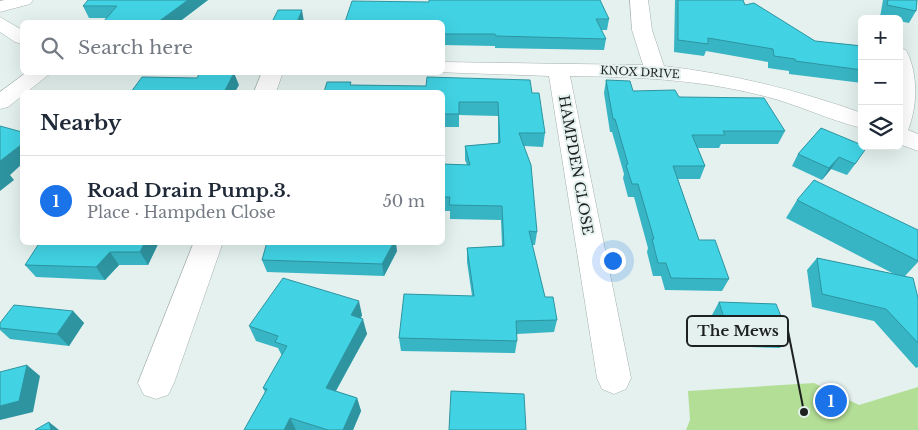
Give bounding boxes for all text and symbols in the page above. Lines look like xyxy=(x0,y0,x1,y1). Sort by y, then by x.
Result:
map controls xyxy=(858,15,903,150)
button: + xyxy=(858,15,903,60)
search box xyxy=(20,20,445,75)
icon: search xyxy=(38,34,66,62)
text: Search here xyxy=(78,36,193,59)
button: − xyxy=(858,60,903,105)
street label: KNOX DRIVE xyxy=(600,63,680,81)
street label: HAMPDEN CLOSE xyxy=(555,94,597,236)
button: layers xyxy=(858,105,903,150)
text: Nearby xyxy=(40,110,121,136)
text: Road Drain Pump.3. xyxy=(87,179,291,202)
text: 1 xyxy=(53,191,59,211)
text: 50 m xyxy=(383,191,425,211)
text: Place · Hampden Close xyxy=(87,202,276,222)
your location xyxy=(600,248,626,274)
callout: The Mews xyxy=(687,316,788,346)
text: The Mews xyxy=(697,321,779,340)
pin: 1 xyxy=(815,382,847,420)

